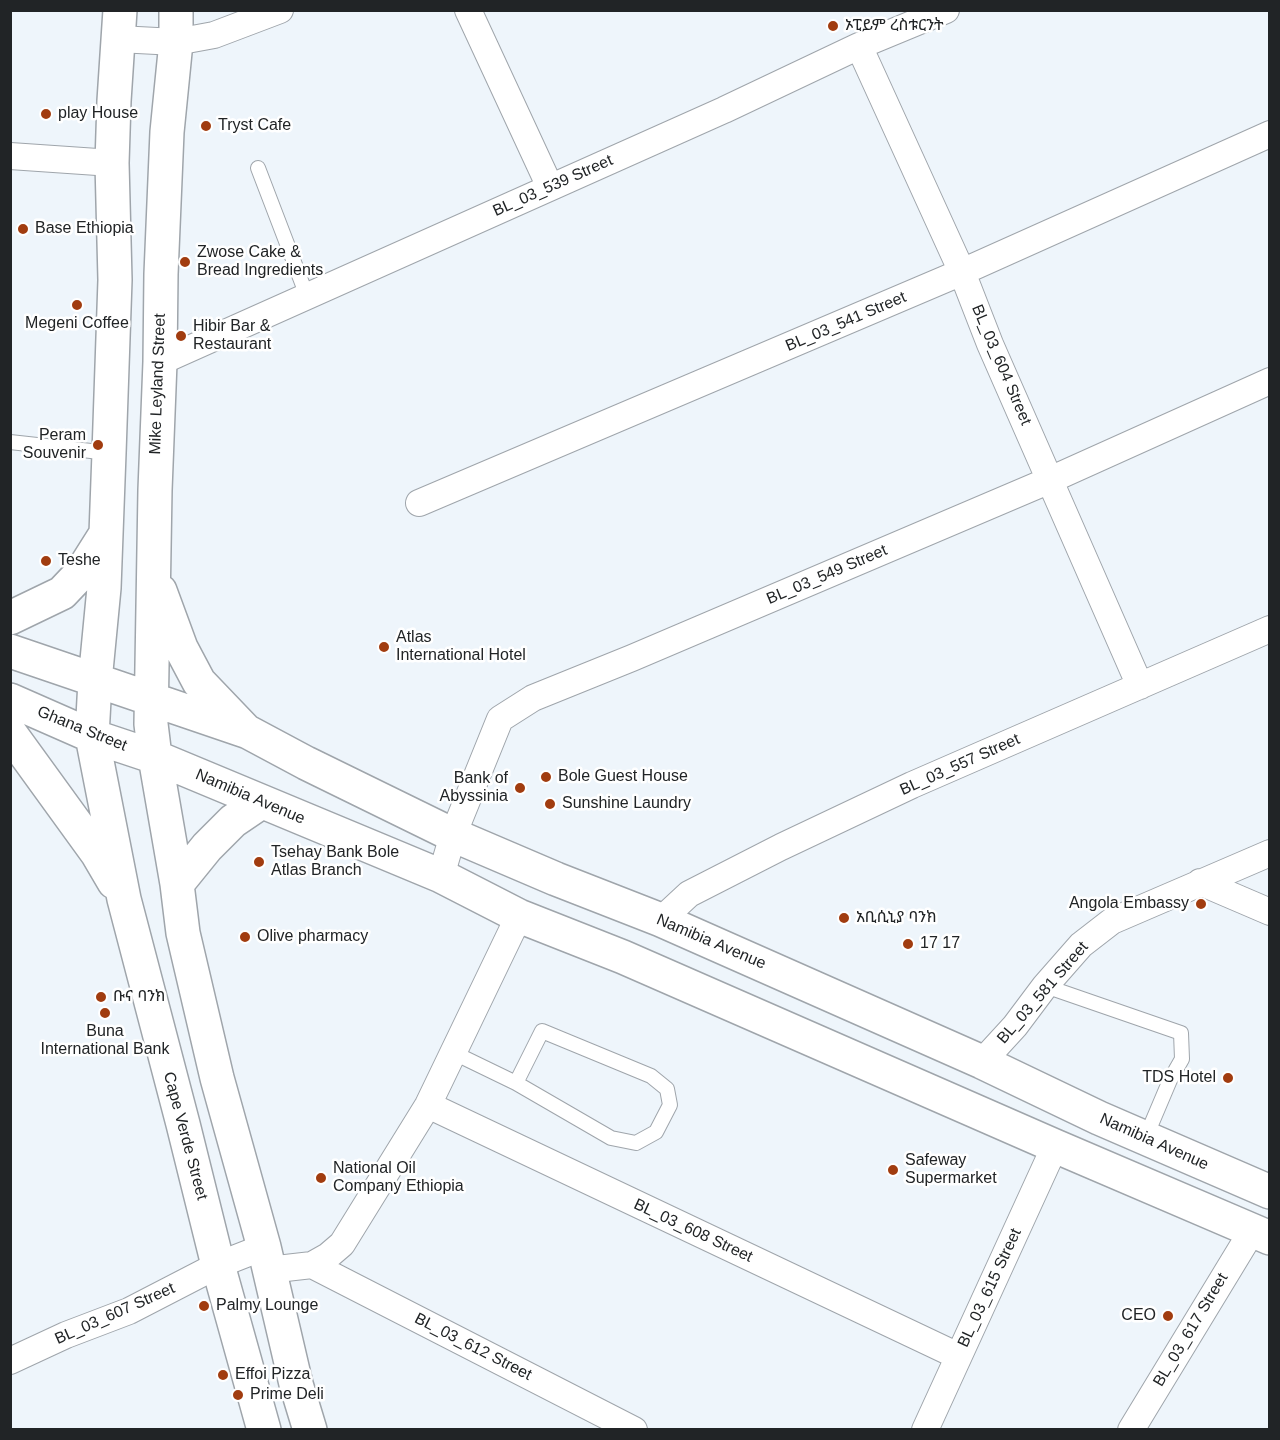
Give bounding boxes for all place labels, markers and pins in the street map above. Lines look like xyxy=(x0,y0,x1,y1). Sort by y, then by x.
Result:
place label: ኦፒይም ረስቱርንት xyxy=(845,16,944,36)
marker: ኦፒይም ረስቱርንት xyxy=(826,19,840,33)
place label: play House xyxy=(58,104,138,124)
marker: play House xyxy=(39,107,53,121)
place label: Tryst Cafe xyxy=(218,116,291,136)
marker: Tryst Cafe xyxy=(199,119,213,133)
place label: Base Ethiopia xyxy=(35,219,134,239)
marker: Base Ethiopia xyxy=(16,222,30,236)
place label: Zwose Cake & Bread Ingredients xyxy=(197,243,323,281)
marker: Zwose Cake & Bread Ingredients xyxy=(178,255,192,269)
marker: Megeni Coffee xyxy=(70,298,84,312)
place label: Megeni Coffee xyxy=(25,314,129,334)
place label: Hibir Bar & Restaurant xyxy=(193,317,271,355)
marker: Hibir Bar & Restaurant xyxy=(174,329,188,343)
place label: Peram Souvenir xyxy=(23,426,86,464)
marker: Peram Souvenir xyxy=(91,438,105,452)
place label: Teshe xyxy=(58,551,101,571)
marker: Teshe xyxy=(39,554,53,568)
place label: Atlas International Hotel xyxy=(396,628,526,666)
marker: Atlas International Hotel xyxy=(377,640,391,654)
place label: Bole Guest House xyxy=(558,767,688,787)
place label: Bank of Abyssinia xyxy=(440,769,508,807)
marker: Bole Guest House xyxy=(539,770,553,784)
marker: Bank of Abyssinia xyxy=(513,781,527,795)
place label: Sunshine Laundry xyxy=(562,794,691,814)
marker: Sunshine Laundry xyxy=(543,797,557,811)
place label: Tsehay Bank Bole Atlas Branch xyxy=(271,843,399,881)
marker: Tsehay Bank Bole Atlas Branch xyxy=(252,855,266,869)
place label: Angola Embassy xyxy=(1069,894,1189,914)
marker: Angola Embassy xyxy=(1194,897,1208,911)
place label: አቢሲኒያ ባንክ xyxy=(856,908,937,928)
marker: አቢሲኒያ ባንክ xyxy=(837,911,851,925)
place label: Olive pharmacy xyxy=(257,927,368,947)
marker: Olive pharmacy xyxy=(238,930,252,944)
place label: 17 17 xyxy=(920,934,960,954)
marker: 17 17 xyxy=(901,937,915,951)
place label: ቡና ባንክ xyxy=(113,987,165,1007)
marker: ቡና ባንክ xyxy=(94,990,108,1004)
marker: Buna International Bank xyxy=(98,1006,112,1020)
place label: Buna International Bank xyxy=(41,1022,169,1060)
place label: TDS Hotel xyxy=(1142,1068,1216,1088)
marker: TDS Hotel xyxy=(1221,1071,1235,1085)
place label: Safeway Supermarket xyxy=(905,1151,997,1189)
place label: National Oil Company Ethiopia xyxy=(333,1159,464,1197)
marker: Safeway Supermarket xyxy=(886,1163,900,1177)
marker: National Oil Company Ethiopia xyxy=(314,1171,328,1185)
place label: Palmy Lounge xyxy=(216,1296,318,1316)
marker: Palmy Lounge xyxy=(197,1299,211,1313)
place label: CEO xyxy=(1121,1306,1156,1326)
marker: CEO xyxy=(1161,1309,1175,1323)
place label: Effoi Pizza xyxy=(235,1365,310,1385)
marker: Effoi Pizza xyxy=(216,1368,230,1382)
place label: Prime Deli xyxy=(250,1385,324,1405)
marker: Prime Deli xyxy=(231,1388,245,1402)

